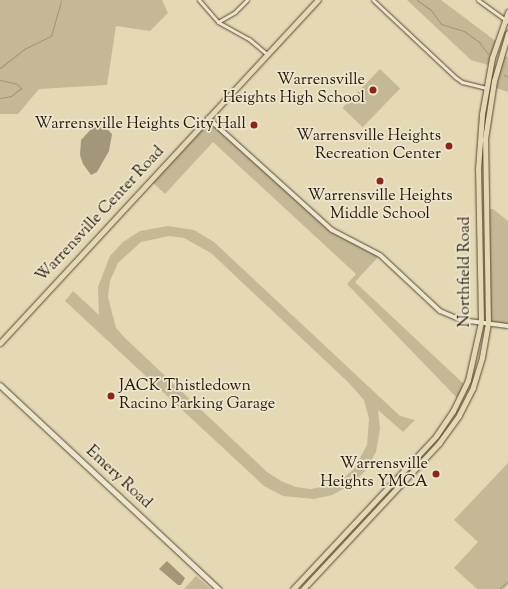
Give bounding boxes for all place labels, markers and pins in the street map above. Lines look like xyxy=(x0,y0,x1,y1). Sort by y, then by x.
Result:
place label: Warrensville Heights High School xyxy=(223,71,365,109)
marker: Warrensville Heights High School xyxy=(368,85,378,95)
place label: Warrensville Heights City Hall xyxy=(35,115,246,135)
marker: Warrensville Heights City Hall xyxy=(249,120,259,130)
place label: Warrensville Heights Recreation Center xyxy=(296,127,441,165)
marker: Warrensville Heights Recreation Center xyxy=(444,141,454,151)
marker: Warrensville Heights Middle School xyxy=(375,176,385,186)
place label: Warrensville Heights Middle School xyxy=(307,187,453,225)
place label: JACK Thistledown Racino Parking Garage xyxy=(119,377,275,415)
marker: JACK Thistledown Racino Parking Garage xyxy=(106,391,116,401)
place label: Warrensville Heights YMCA xyxy=(320,455,428,493)
marker: Warrensville Heights YMCA xyxy=(431,469,441,479)

